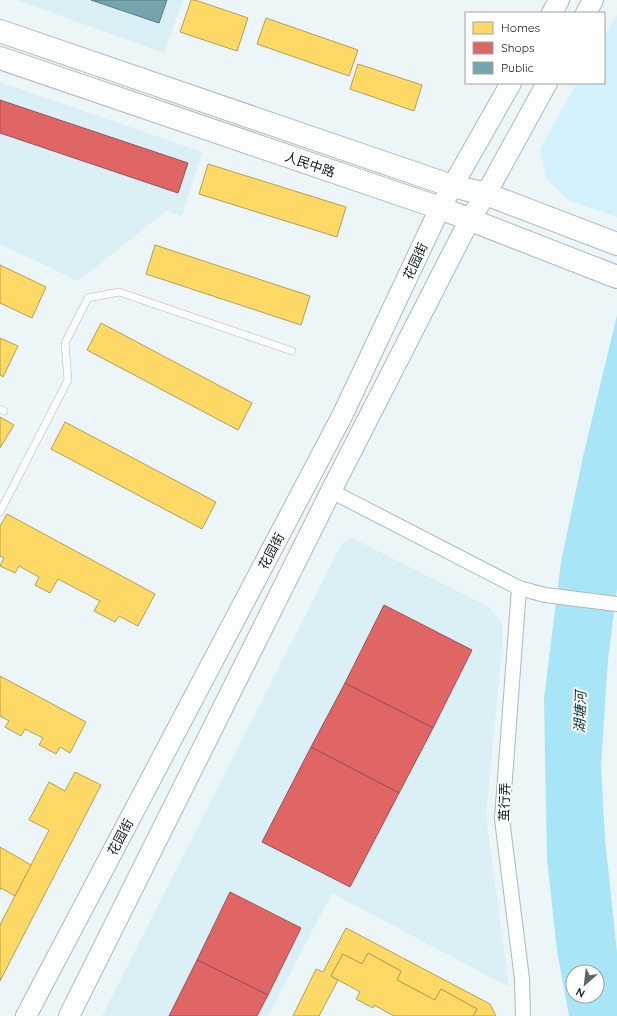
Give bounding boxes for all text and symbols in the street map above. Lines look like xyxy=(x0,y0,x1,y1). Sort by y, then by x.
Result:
legend xyxy=(465,12,605,84)
text: Homes xyxy=(501,20,541,35)
text: Shops xyxy=(501,40,535,55)
text: Public xyxy=(501,60,534,75)
street label: 人民中路 xyxy=(283,148,337,180)
street label: 花园街 xyxy=(400,240,430,282)
street label: 花园街 xyxy=(255,530,287,572)
water label: 湖塘河 xyxy=(570,688,590,733)
street label: 茧行弄 xyxy=(495,782,513,822)
street label: 花园街 xyxy=(104,816,136,858)
north arrow xyxy=(565,964,605,1004)
text: N xyxy=(573,985,587,1001)

